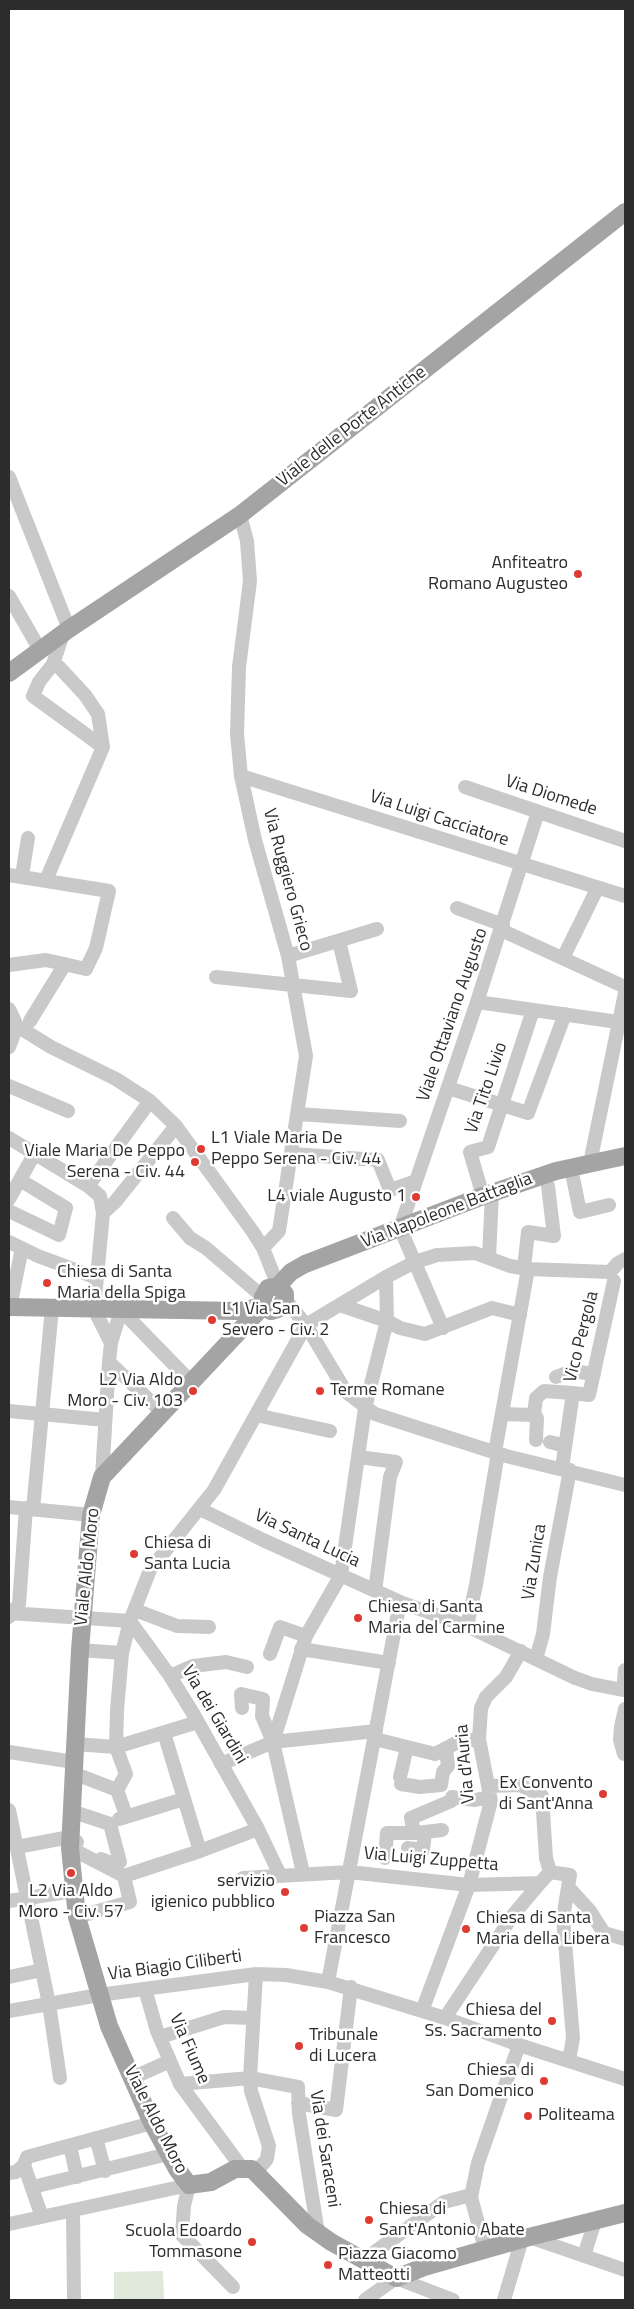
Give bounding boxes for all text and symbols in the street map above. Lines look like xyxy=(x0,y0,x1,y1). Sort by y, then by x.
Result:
street label: Viale delle Porte Antiche xyxy=(273,362,431,492)
place label: Anfiteatro Romano Augusteo xyxy=(428,553,568,596)
marker: Anfiteatro Romano Augusteo xyxy=(572,568,584,580)
street label: Via Diomede xyxy=(502,771,600,821)
street label: Via Luigi Cacciatore xyxy=(367,786,511,852)
street label: Via Ruggiero Grieco xyxy=(258,806,316,954)
street label: Viale Ottaviano Augusto xyxy=(413,925,493,1105)
street label: Via Tito Livio xyxy=(461,1039,513,1137)
place label: L1 Viale Maria De Peppo Serena - Civ. 44 xyxy=(211,1128,381,1170)
place label: Viale Maria De Peppo Serena - Civ. 44 xyxy=(24,1141,185,1184)
marker: L1 Viale Maria De Peppo Serena - Civ. 44 xyxy=(195,1143,207,1155)
marker: Viale Maria De Peppo Serena - Civ. 44 xyxy=(189,1156,201,1168)
street label: Via Napoleone Battaglia xyxy=(359,1168,535,1254)
place label: L4 viale Augusto 1 xyxy=(267,1186,406,1208)
marker: L4 viale Augusto 1 xyxy=(410,1191,422,1203)
place label: Chiesa di Santa Maria della Spiga xyxy=(57,1262,186,1304)
marker: Chiesa di Santa Maria della Spiga xyxy=(41,1277,53,1289)
street label: Vico Pergola xyxy=(560,1289,604,1385)
place label: L1 Via San Severo - Civ. 2 xyxy=(222,1299,329,1342)
marker: L1 Via San Severo - Civ. 2 xyxy=(206,1314,218,1326)
place label: L2 Via Aldo Moro - Civ. 103 xyxy=(67,1370,183,1412)
place label: Terme Romane xyxy=(330,1380,444,1402)
marker: L2 Via Aldo Moro - Civ. 103 xyxy=(187,1385,199,1397)
marker: Terme Romane xyxy=(314,1385,326,1397)
street label: Via Santa Lucia xyxy=(251,1505,363,1573)
street label: Viale Aldo Moro xyxy=(71,1507,105,1627)
street label: Via Zunica xyxy=(518,1522,552,1602)
place label: Chiesa di Santa Lucia xyxy=(144,1533,231,1576)
marker: Chiesa di Santa Lucia xyxy=(128,1548,140,1560)
place label: Chiesa di Santa Maria del Carmine xyxy=(368,1597,505,1640)
marker: Chiesa di Santa Maria del Carmine xyxy=(352,1612,364,1624)
street label: Via dei Giardini xyxy=(176,1662,252,1768)
street label: Via d'Auria xyxy=(452,1724,480,1804)
place label: Ex Convento di Sant'Anna xyxy=(499,1773,593,1816)
marker: Ex Convento di Sant'Anna xyxy=(597,1788,609,1800)
street label: Via Luigi Zuppetta xyxy=(363,1843,499,1877)
marker: L2 Via Aldo Moro - Civ. 57 xyxy=(65,1867,77,1879)
place label: servizio igienico pubblico xyxy=(151,1871,275,1914)
place label: L2 Via Aldo Moro - Civ. 57 xyxy=(18,1881,124,1924)
marker: servizio igienico pubblico xyxy=(279,1886,291,1898)
place label: Piazza San Francesco xyxy=(314,1907,395,1950)
place label: Chiesa di Santa Maria della Libera xyxy=(476,1908,610,1950)
marker: Piazza San Francesco xyxy=(298,1922,310,1934)
marker: Chiesa di Santa Maria della Libera xyxy=(460,1923,472,1935)
street label: Via Biagio Ciliberti xyxy=(107,1946,243,1986)
place label: Chiesa del Ss. Sacramento xyxy=(425,2000,542,2042)
street label: Via Fiume xyxy=(164,2011,214,2087)
marker: Chiesa del Ss. Sacramento xyxy=(546,2015,558,2027)
place label: Tribunale di Lucera xyxy=(309,2025,378,2068)
marker: Tribunale di Lucera xyxy=(293,2040,305,2052)
place label: Chiesa di San Domenico xyxy=(425,2060,534,2102)
street label: Viale Aldo Moro xyxy=(118,2062,192,2178)
marker: Chiesa di San Domenico xyxy=(538,2075,550,2087)
street label: Via dei Saraceni xyxy=(304,2089,344,2209)
place label: Politeama xyxy=(538,2105,615,2127)
marker: Politeama xyxy=(522,2110,534,2122)
place label: Chiesa di Sant'Antonio Abate xyxy=(379,2199,525,2242)
marker: Chiesa di Sant'Antonio Abate xyxy=(363,2214,375,2226)
place label: Scuola Edoardo Tommasone xyxy=(125,2221,242,2264)
marker: Scuola Edoardo Tommasone xyxy=(246,2236,258,2248)
place label: Piazza Giacomo Matteotti xyxy=(338,2244,457,2286)
marker: Piazza Giacomo Matteotti xyxy=(322,2259,334,2271)

